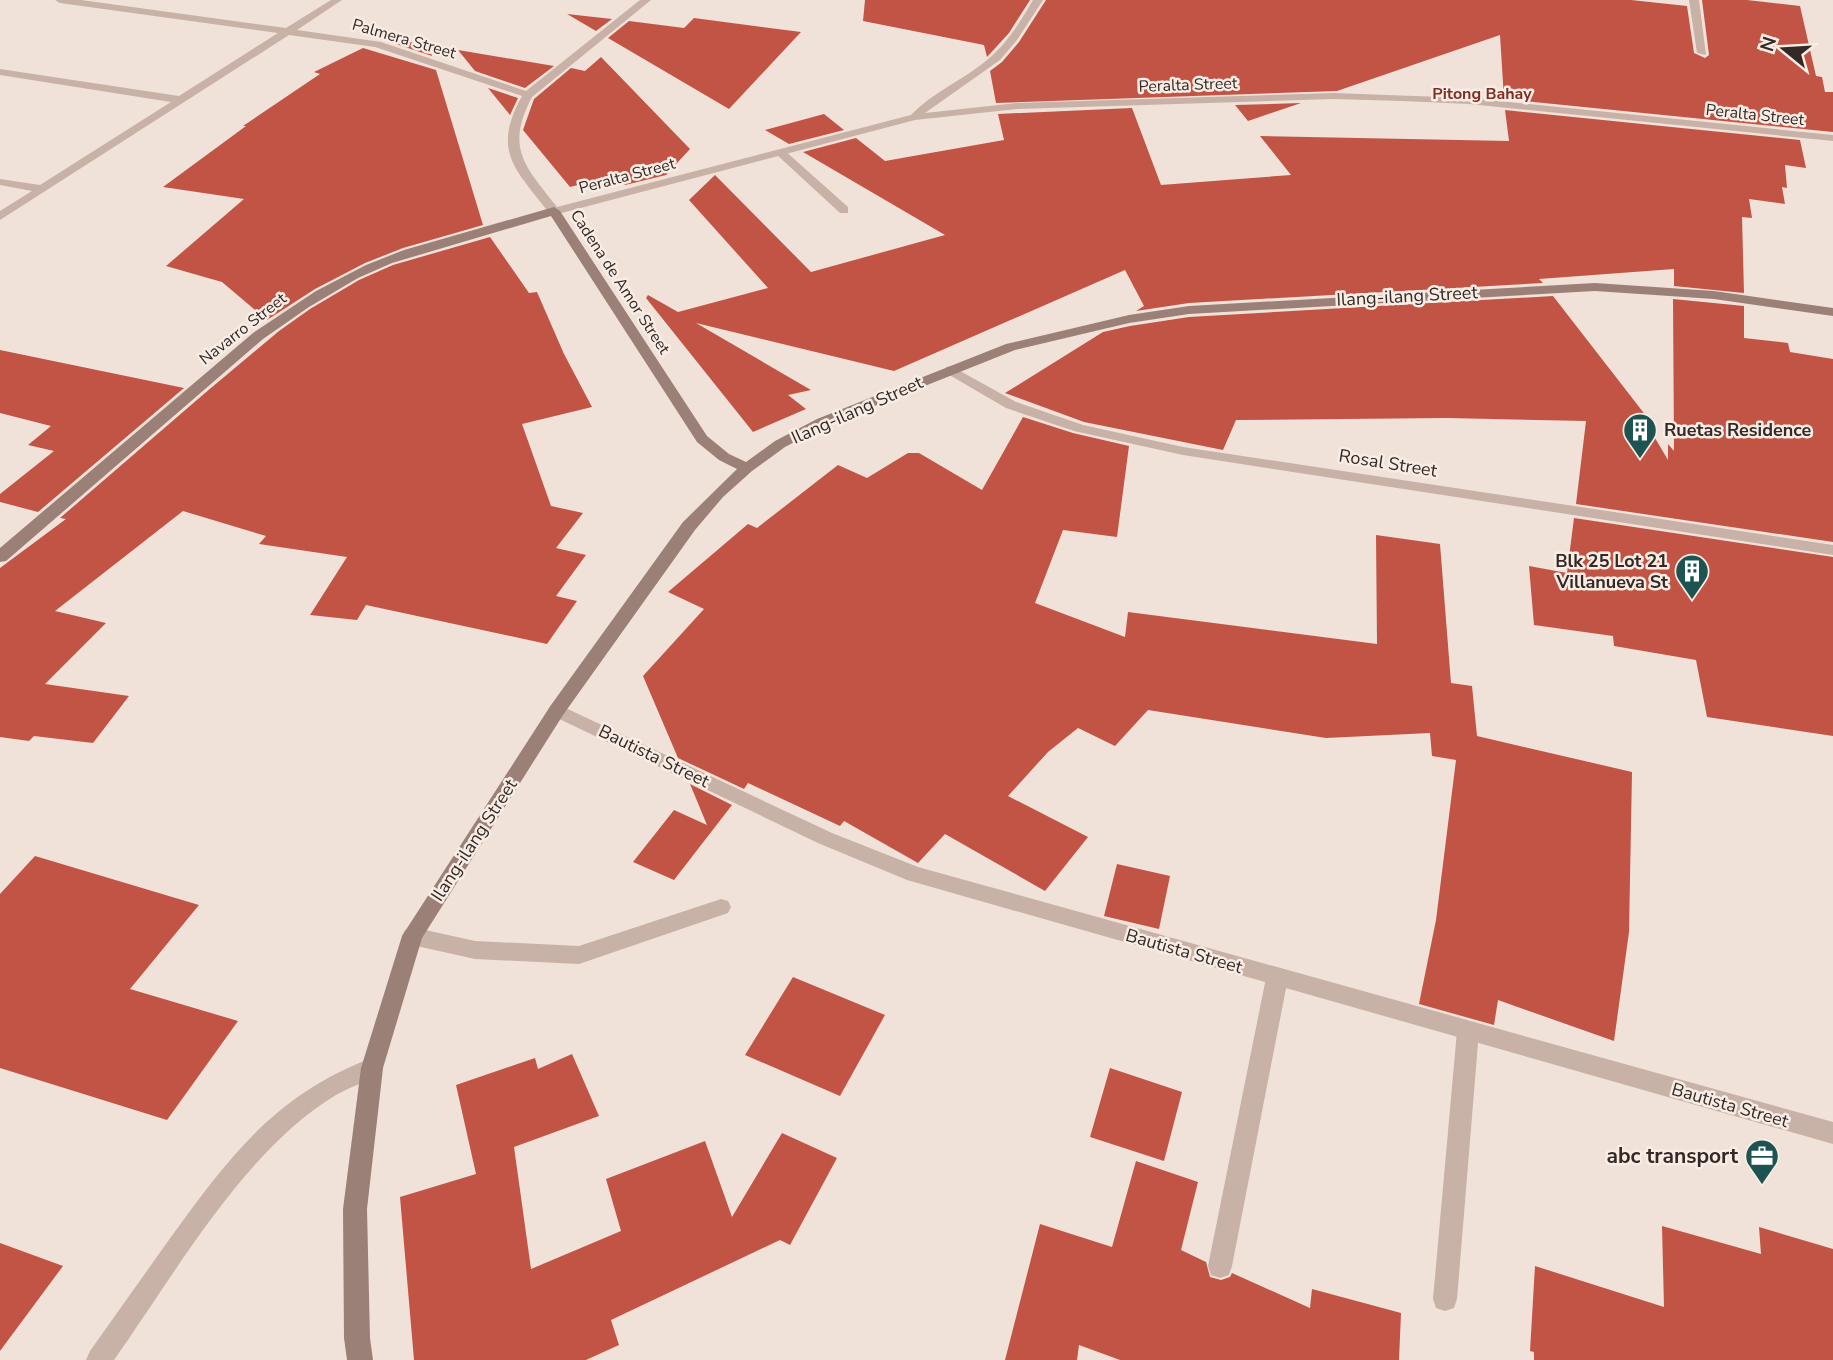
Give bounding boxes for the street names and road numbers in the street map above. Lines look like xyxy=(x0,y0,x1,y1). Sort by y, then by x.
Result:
street label: Palmera Street xyxy=(350,14,459,64)
street label: Peralta Street xyxy=(1138,72,1238,98)
street label: Peralta Street xyxy=(1705,99,1806,131)
street label: Peralta Street xyxy=(576,152,678,199)
street label: Cadena de Amor Street xyxy=(565,205,675,359)
street label: Ilang-ilang Street xyxy=(1336,280,1479,312)
street label: Navarro Street xyxy=(195,288,291,370)
street label: Ilang-ilang Street xyxy=(788,370,927,450)
street label: Rosal Street xyxy=(1337,443,1440,483)
street label: Bautista Street xyxy=(595,719,714,793)
street label: Ilang-ilang Street xyxy=(425,774,523,906)
street label: Bautista Street xyxy=(1123,923,1246,979)
street label: Bautista Street xyxy=(1669,1077,1792,1133)

